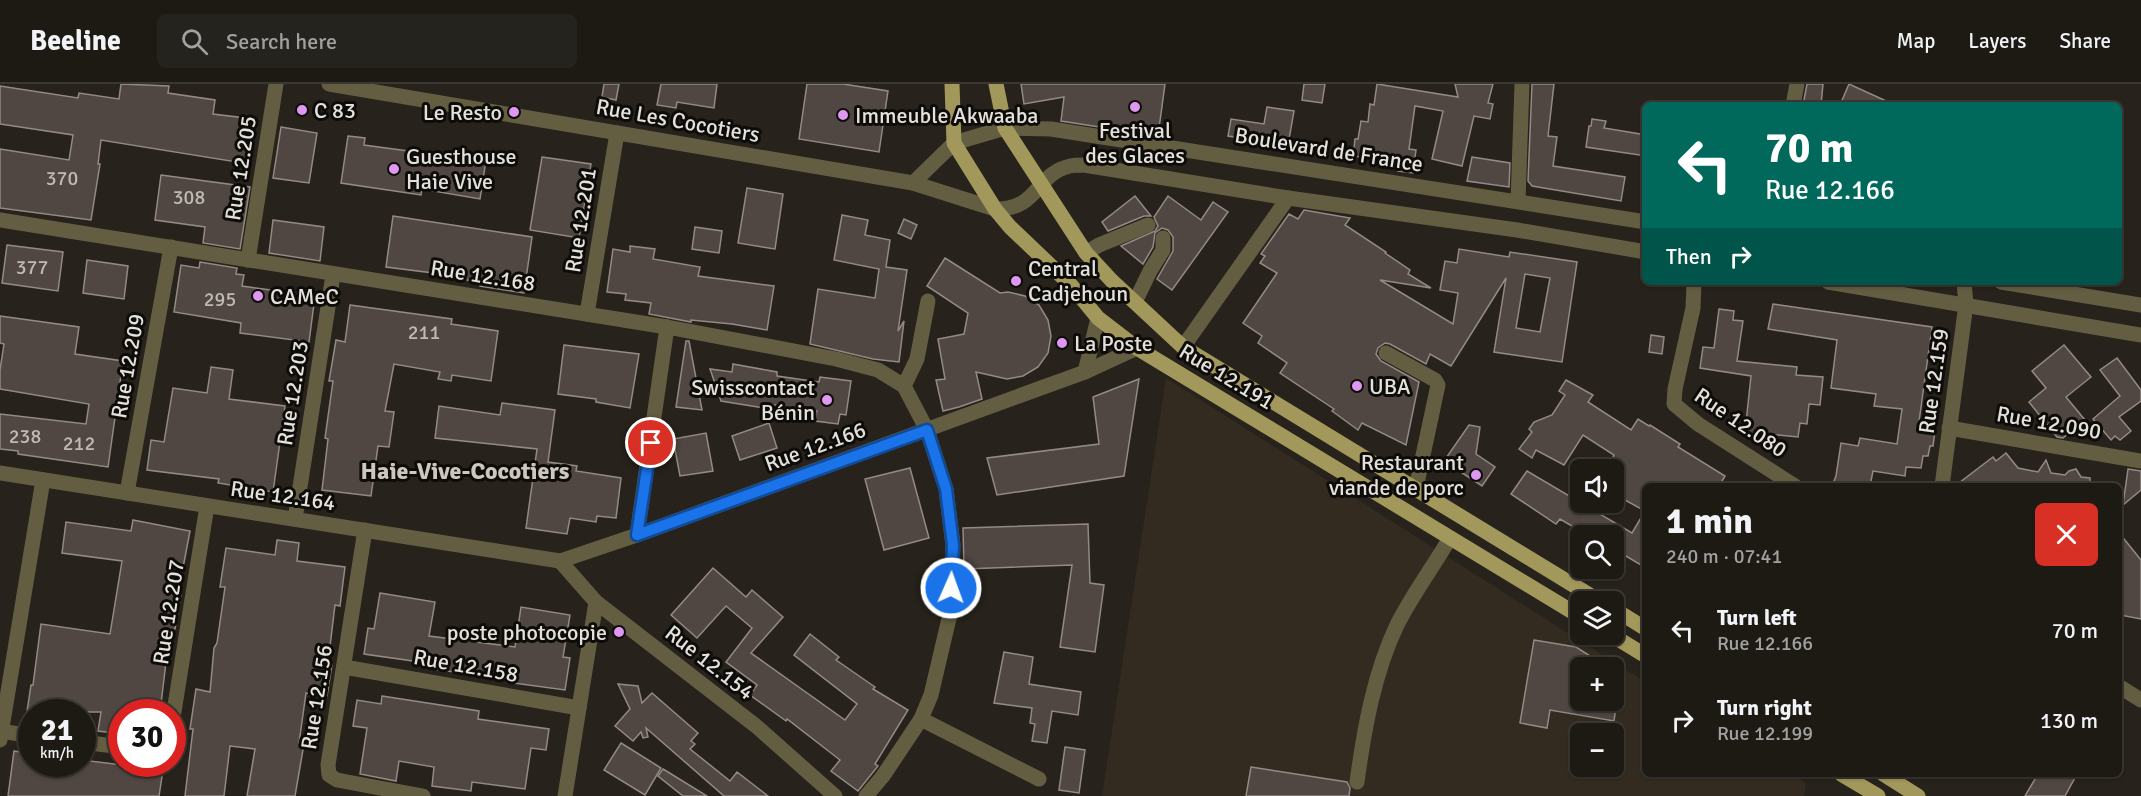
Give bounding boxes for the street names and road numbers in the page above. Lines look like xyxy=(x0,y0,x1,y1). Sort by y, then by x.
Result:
street label: Rue Les Cocotiers xyxy=(594,93,762,148)
street label: Rue 12.205 xyxy=(219,114,262,222)
street label: Boulevard de France xyxy=(1233,121,1425,178)
street label: Rue 12.201 xyxy=(559,166,602,274)
street label: Rue 12.168 xyxy=(429,254,537,297)
street label: Rue 12.209 xyxy=(105,312,150,421)
street label: Rue 12.159 xyxy=(1913,327,1954,435)
street label: Rue 12.191 xyxy=(1174,338,1279,415)
street label: Rue 12.203 xyxy=(271,339,314,447)
street label: Rue 12.080 xyxy=(1689,382,1792,463)
street label: Rue 12.090 xyxy=(1994,400,2103,445)
street label: Rue 12.166 xyxy=(761,416,869,477)
street label: Rue 12.164 xyxy=(229,475,337,516)
street label: Rue 12.207 xyxy=(147,558,190,666)
street label: Rue 12.154 xyxy=(660,619,760,706)
street label: Rue 12.156 xyxy=(295,643,338,751)
street label: Rue 12.158 xyxy=(411,643,520,688)

